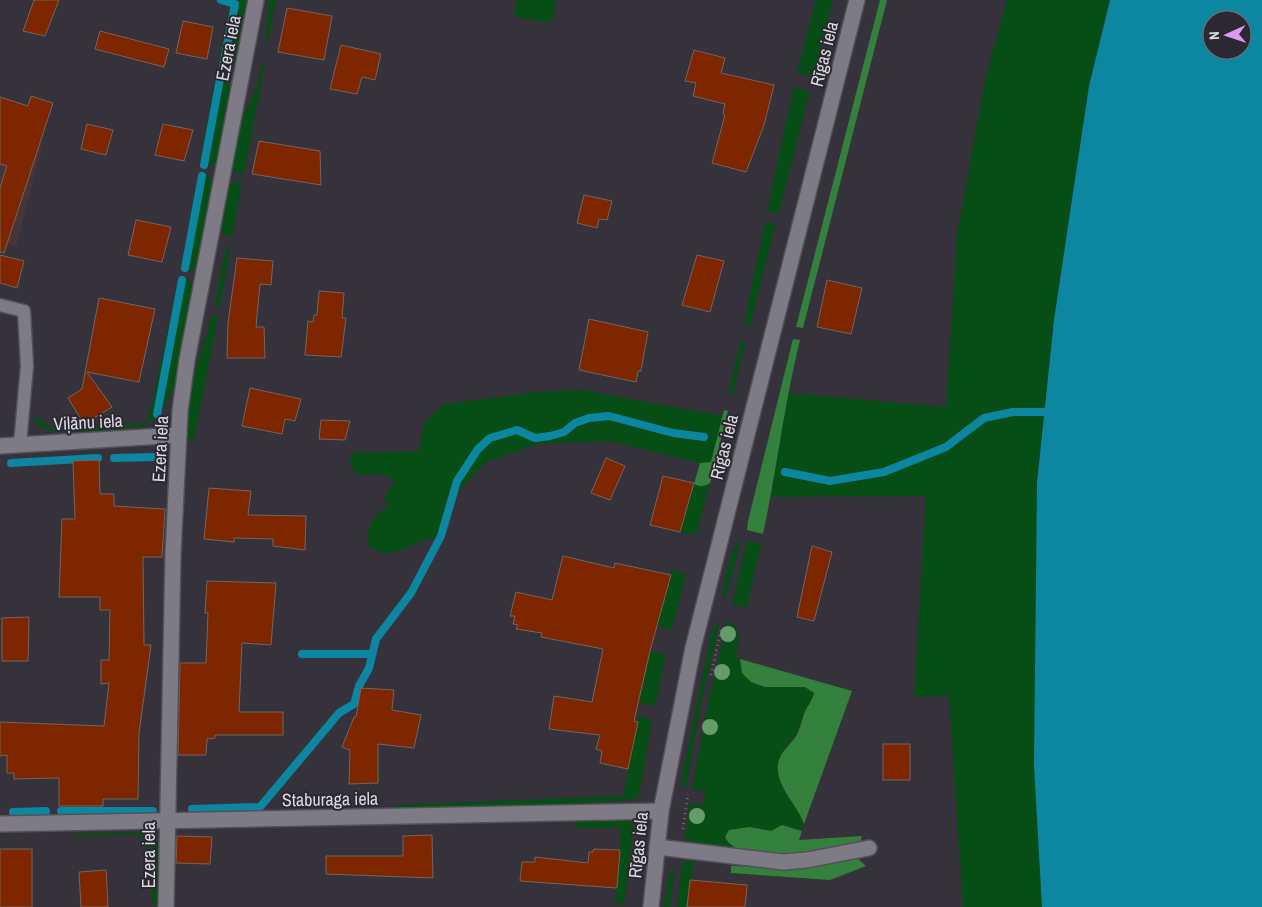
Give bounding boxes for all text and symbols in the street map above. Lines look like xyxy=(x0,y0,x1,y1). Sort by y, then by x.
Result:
north arrow xyxy=(1202,10,1252,60)
street label: Ezera iela xyxy=(209,13,247,83)
street label: Rīgas iela xyxy=(804,19,844,89)
text: N xyxy=(1205,31,1223,40)
street label: Viļānu iela xyxy=(53,408,123,436)
street label: Rīgas iela xyxy=(704,412,744,482)
street label: Ezera iela xyxy=(146,415,174,483)
street label: Staburaga iela xyxy=(282,786,378,812)
street label: Rīgas iela xyxy=(622,811,654,879)
street label: Ezera iela xyxy=(136,822,161,888)

